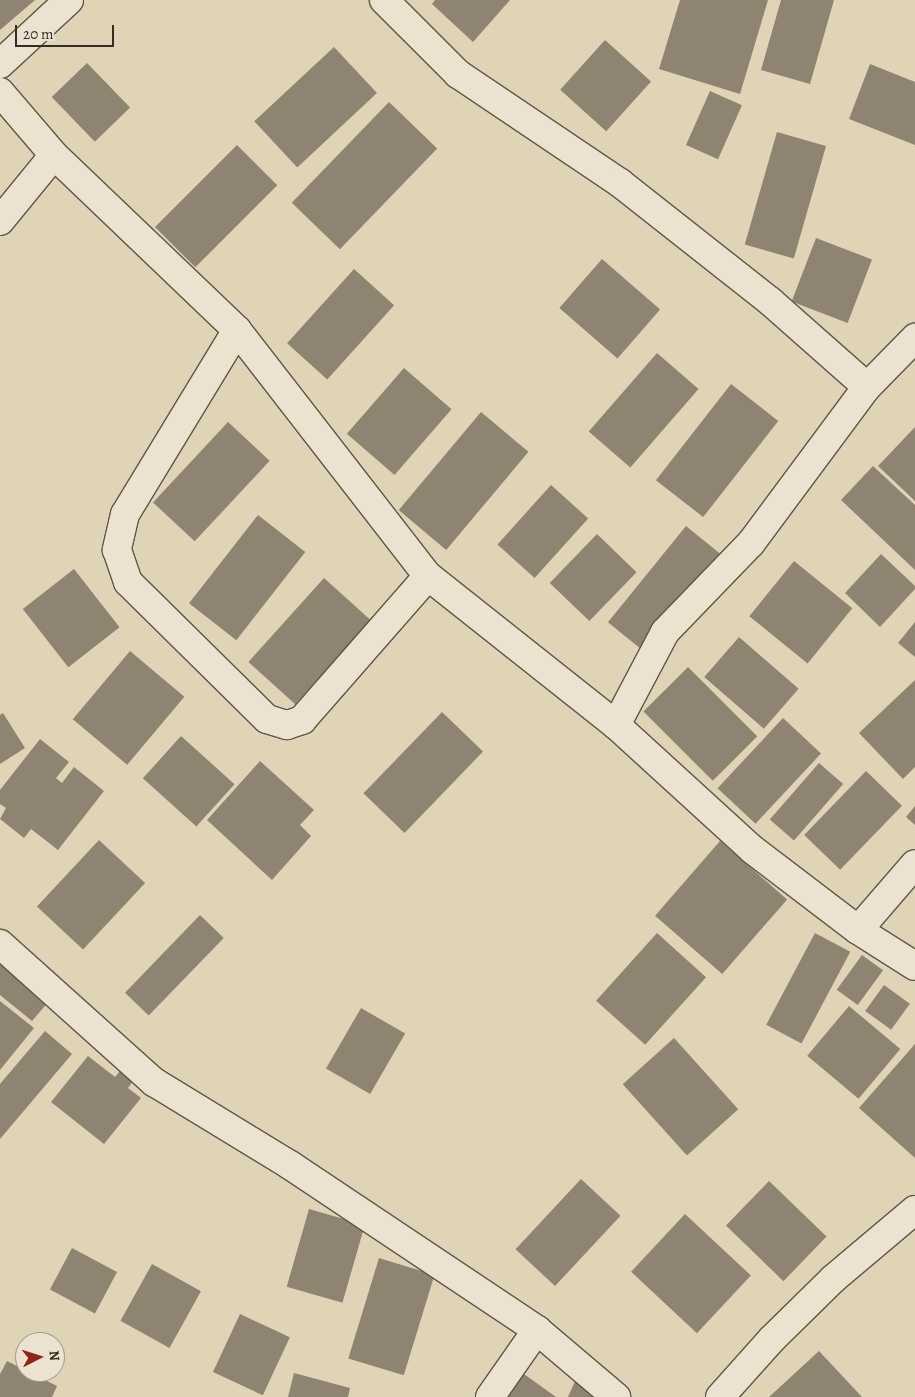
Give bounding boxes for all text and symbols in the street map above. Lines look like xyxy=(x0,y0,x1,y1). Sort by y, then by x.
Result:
scale bar xyxy=(18,15,116,47)
text: 20 m xyxy=(23,24,54,44)
north arrow xyxy=(15,1332,65,1382)
text: N xyxy=(45,1350,64,1362)

